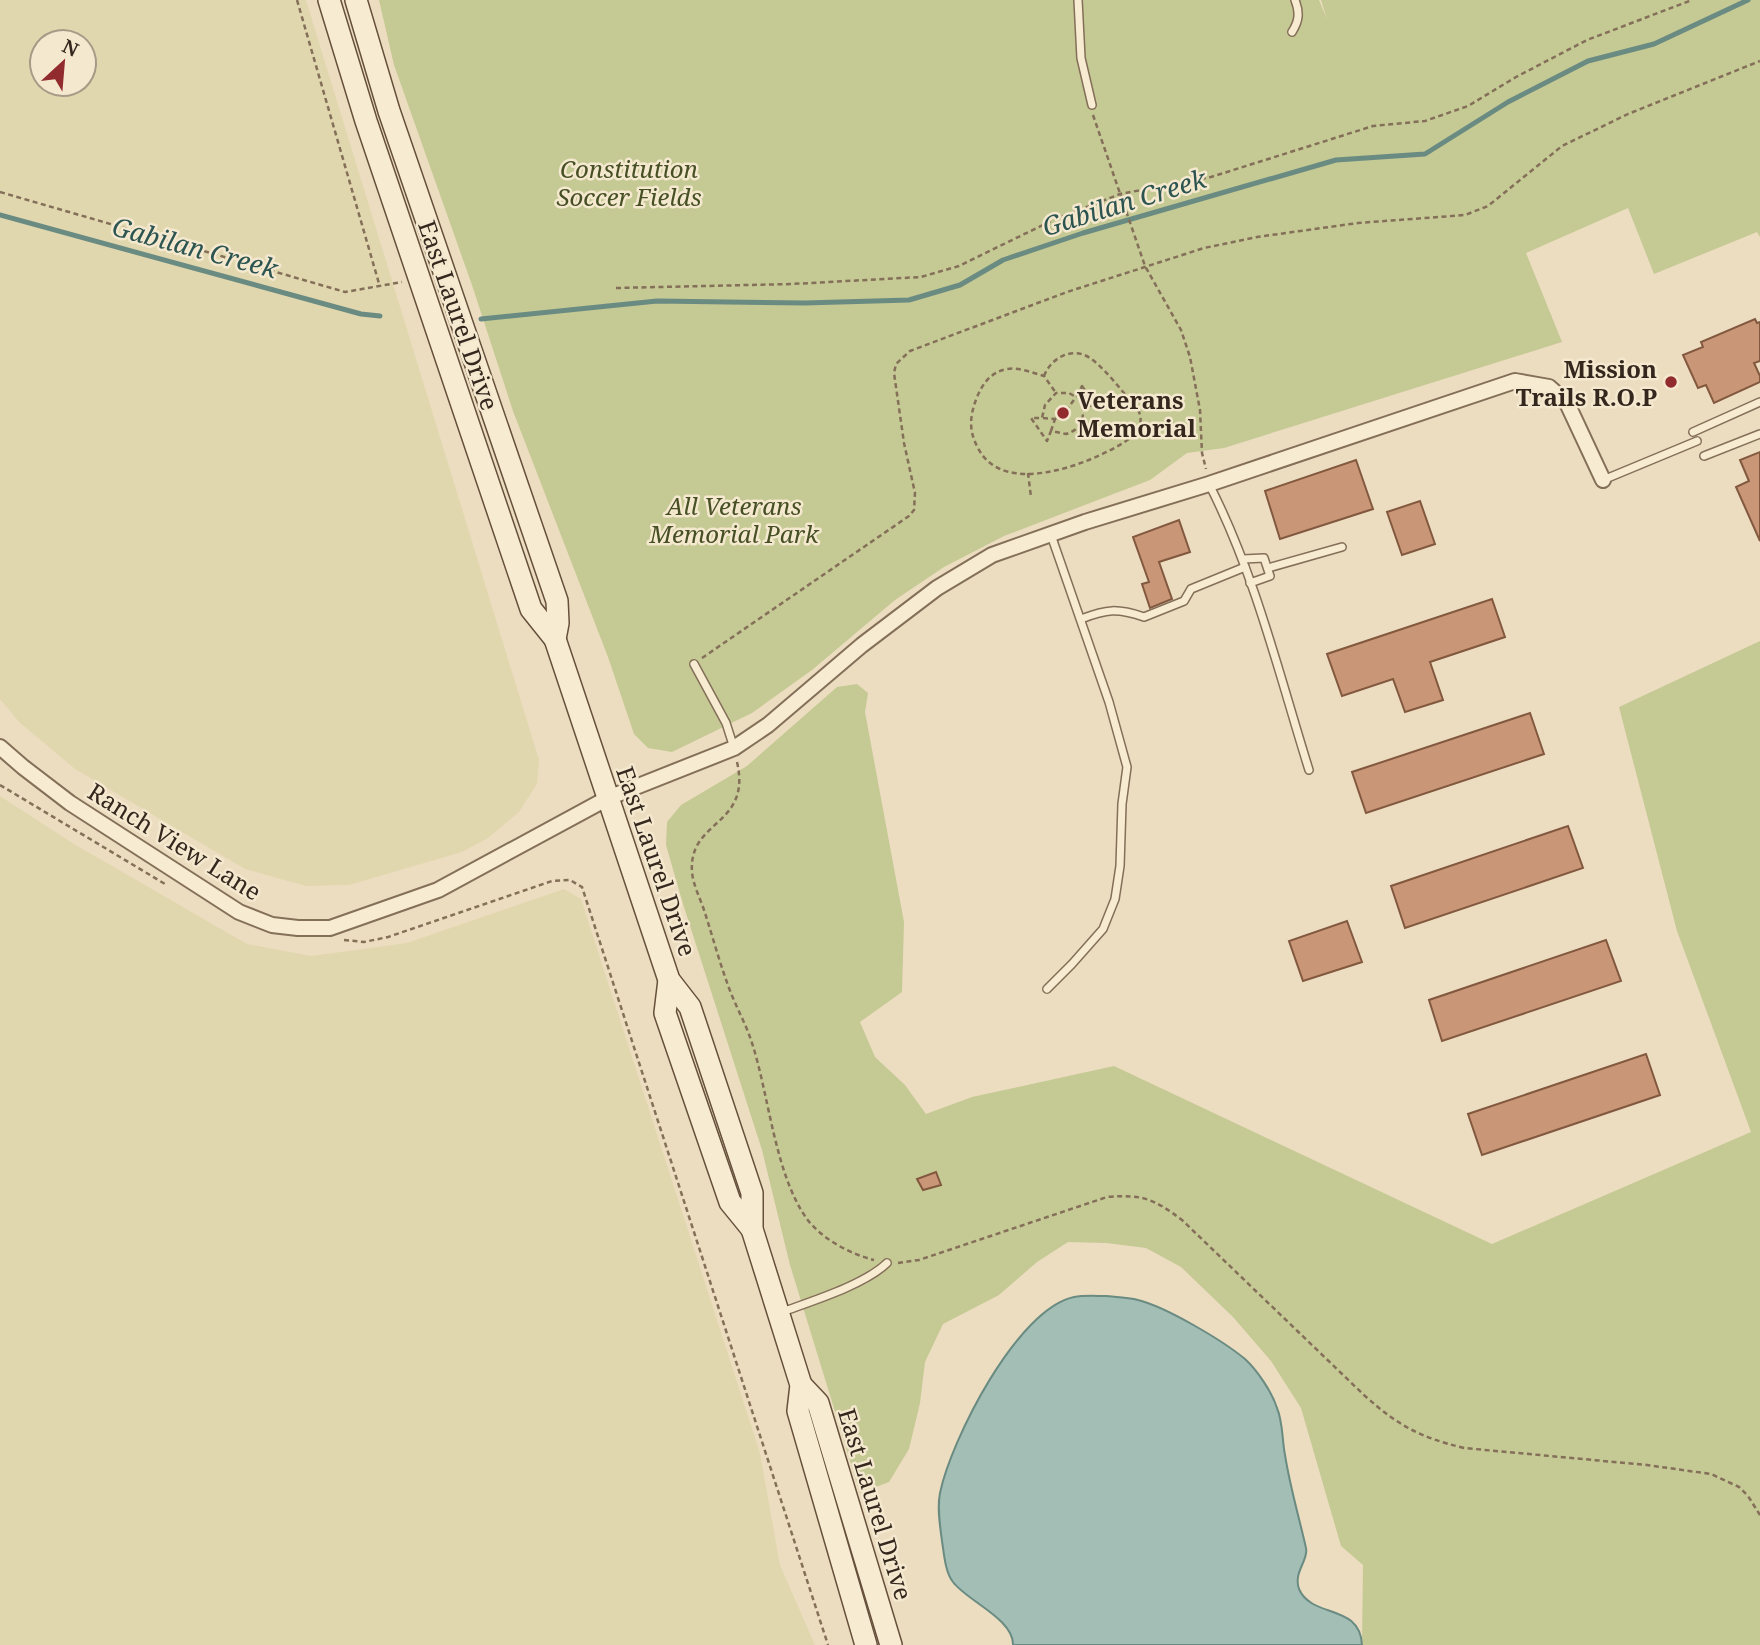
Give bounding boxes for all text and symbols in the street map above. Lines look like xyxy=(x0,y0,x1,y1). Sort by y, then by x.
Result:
north arrow xyxy=(28,28,98,98)
text: N xyxy=(58,33,83,63)
park label: Constitution Soccer Fields xyxy=(556,152,702,213)
water label: Gabilan Creek xyxy=(1038,160,1212,244)
water label: Gabilan Creek xyxy=(108,208,283,287)
street label: East Laurel Drive xyxy=(411,216,507,414)
place label: Mission Trails R.O.P xyxy=(1516,352,1657,413)
marker: Mission Trails R.O.P xyxy=(1663,374,1679,390)
place label: Veterans Memorial xyxy=(1077,383,1196,444)
marker: Veterans Memorial xyxy=(1055,405,1071,421)
park label: All Veterans Memorial Park xyxy=(648,489,820,550)
street label: East Laurel Drive xyxy=(609,762,705,960)
street label: Ranch View Lane xyxy=(82,774,268,908)
street label: East Laurel Drive xyxy=(831,1404,921,1604)

